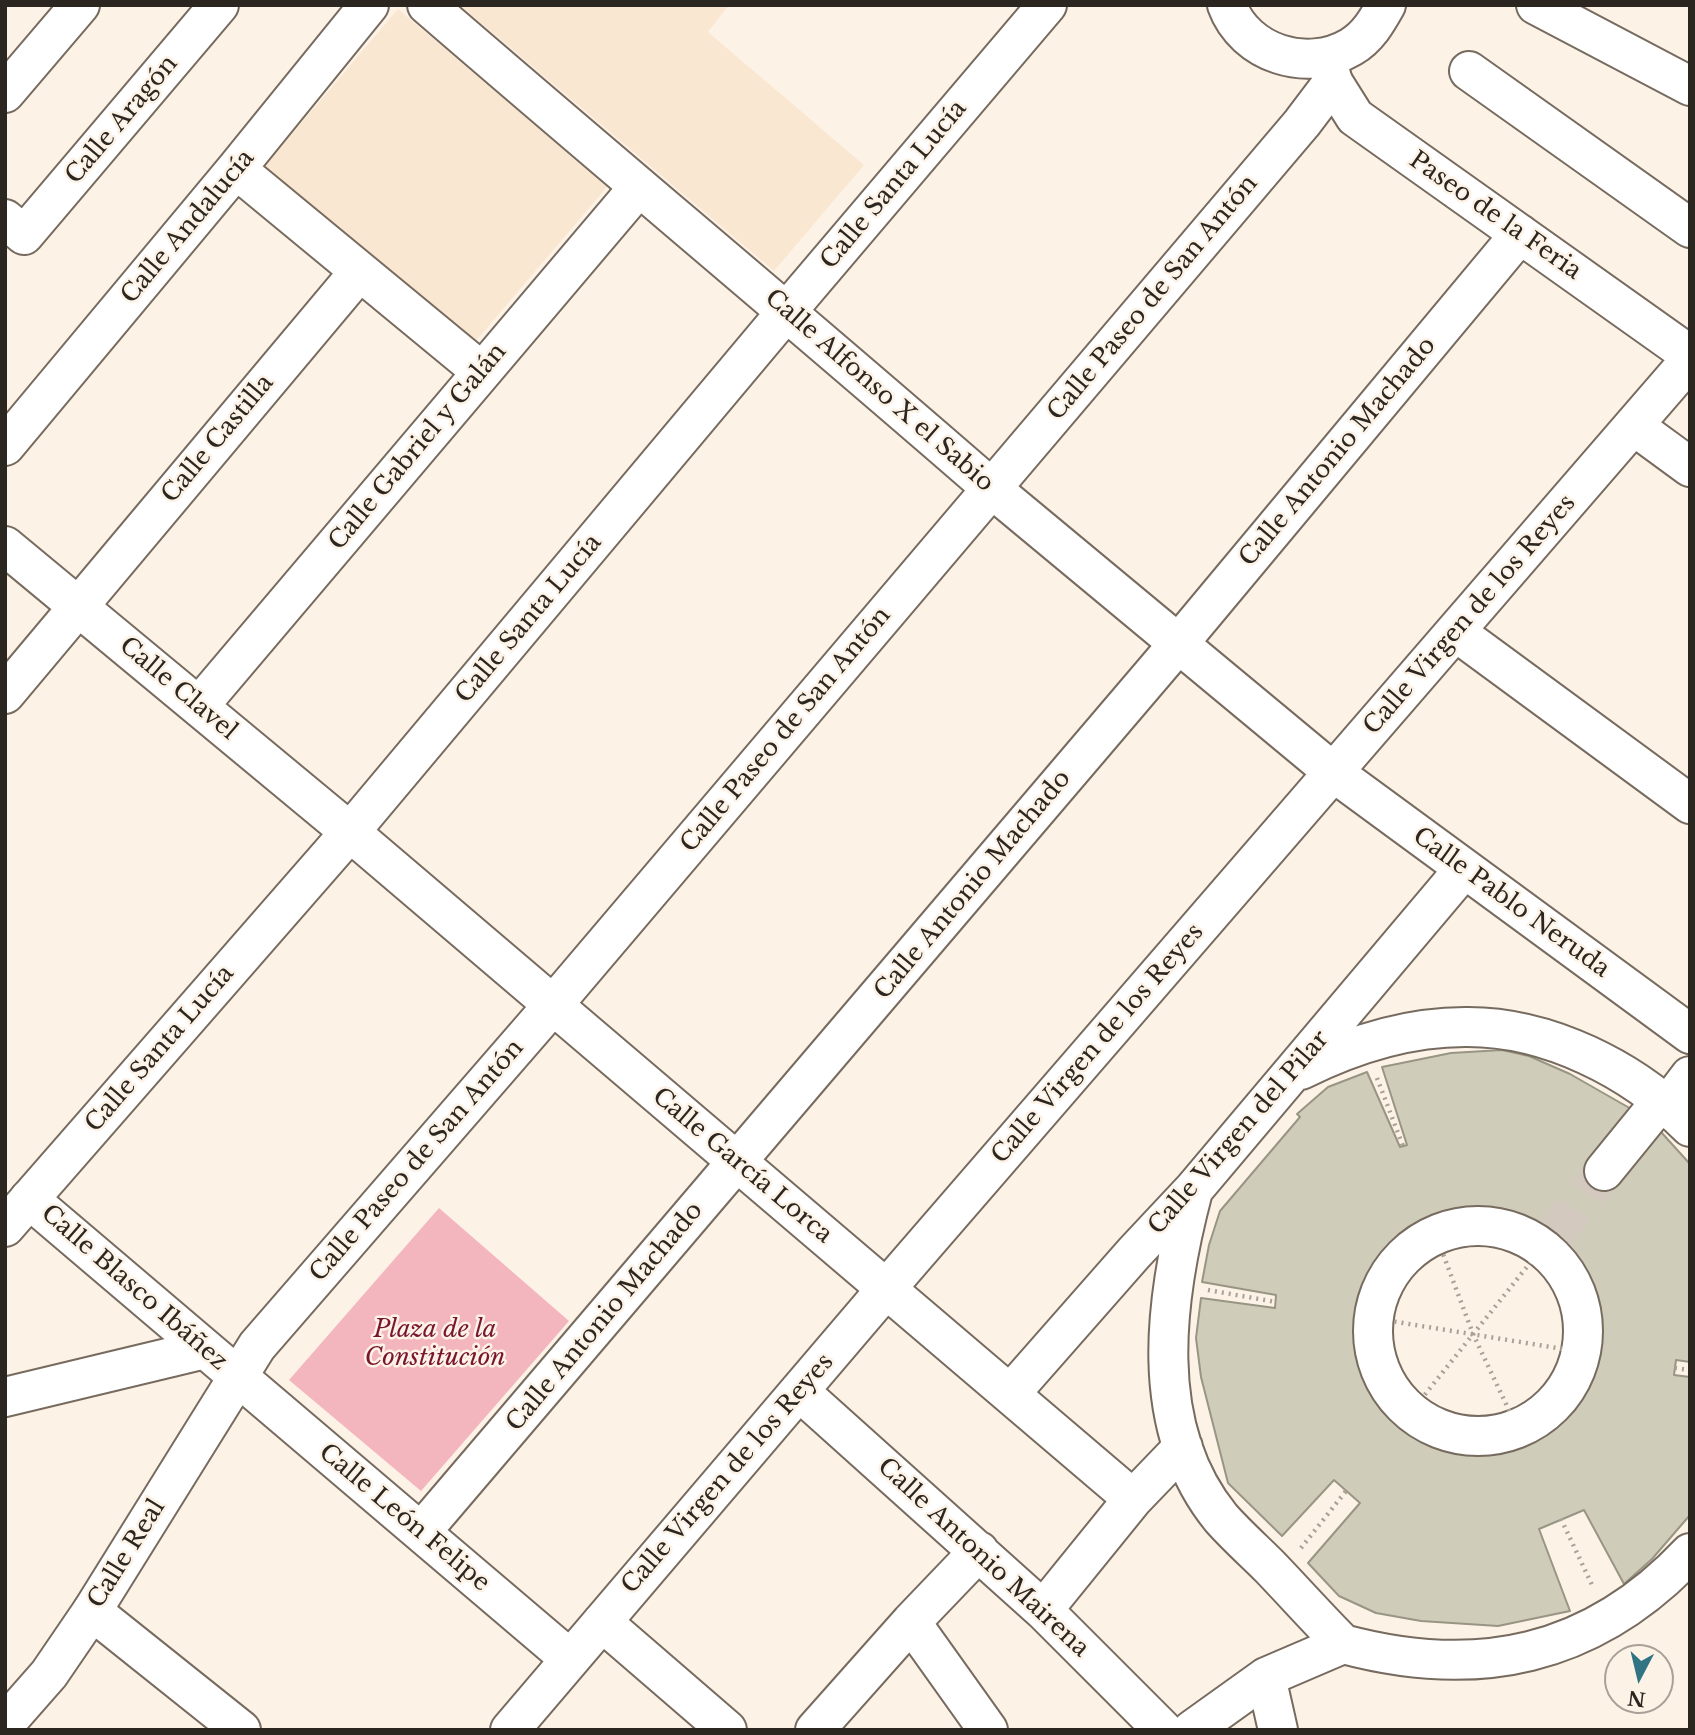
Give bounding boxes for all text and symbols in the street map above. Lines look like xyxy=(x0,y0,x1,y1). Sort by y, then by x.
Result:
street label: Calle Aragón xyxy=(60,50,184,190)
street label: Calle Santa Lucía xyxy=(815,95,973,275)
street label: Calle Andalucía xyxy=(115,144,261,310)
street label: Paseo de la Feria xyxy=(1403,146,1587,286)
street label: Calle Paseo de San Antón xyxy=(1042,170,1264,426)
street label: Calle Alfonso X el Sabio xyxy=(759,284,999,498)
street label: Calle Antonio Machado xyxy=(1234,332,1442,572)
street label: Calle Gabriel y Galán xyxy=(323,338,513,556)
street label: Calle Castilla xyxy=(156,369,280,509)
street label: Calle Virgen de los Reyes xyxy=(1358,489,1582,741)
street label: Calle Santa Lucía xyxy=(450,529,608,709)
street label: Calle Paseo de San Antón xyxy=(675,602,897,858)
street label: Calle Clavel xyxy=(113,632,243,746)
street label: Calle Antonio Machado xyxy=(869,765,1077,1005)
street label: Calle Pablo Neruda xyxy=(1407,822,1615,984)
street label: Calle Virgen de los Reyes xyxy=(986,918,1210,1170)
street label: Calle Santa Lucía xyxy=(80,960,240,1138)
street label: Calle Virgen del Pilar xyxy=(1143,1025,1335,1241)
street label: Calle Paseo de San Antón xyxy=(304,1034,530,1288)
street label: Calle García Lorca xyxy=(646,1082,838,1250)
street label: Calle Antonio Machado xyxy=(501,1197,709,1437)
street label: Calle Blasco Ibáñez xyxy=(35,1199,233,1377)
park label: Plaza de la Constitución xyxy=(365,1316,505,1372)
street label: Calle Virgen de los Reyes xyxy=(616,1348,840,1600)
street label: Calle León Felipe xyxy=(313,1438,495,1598)
street label: Calle Antonio Mairena xyxy=(871,1453,1095,1663)
street label: Calle Real xyxy=(82,1494,172,1614)
north arrow xyxy=(1604,1644,1674,1714)
text: N xyxy=(1626,1686,1647,1711)

